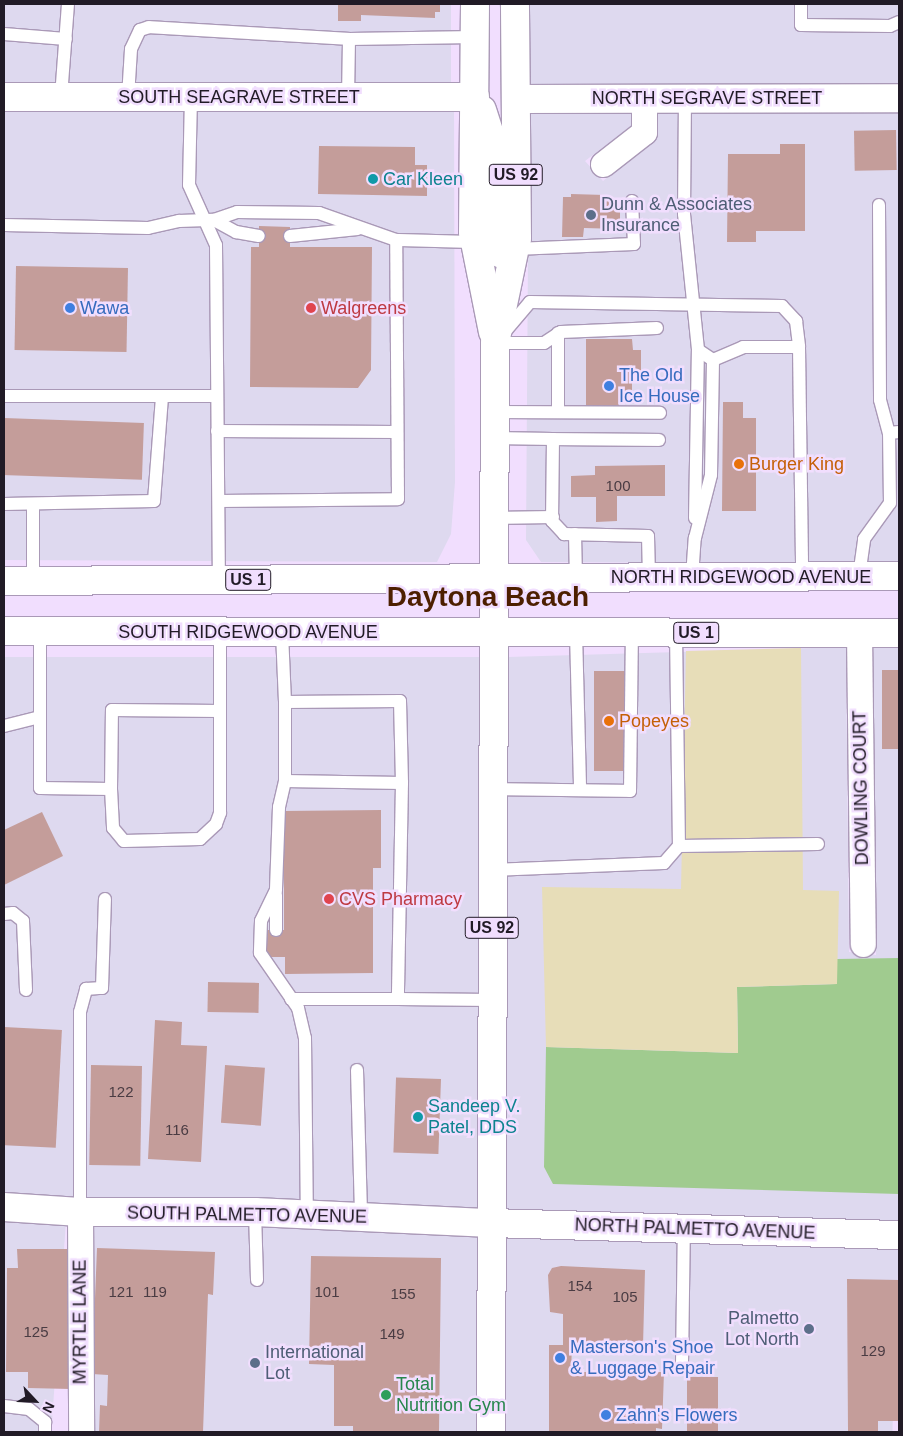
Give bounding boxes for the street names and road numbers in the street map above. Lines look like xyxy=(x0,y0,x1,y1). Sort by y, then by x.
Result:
street label: SOUTH SEAGRAVE STREET xyxy=(118,86,360,108)
street label: NORTH SEGRAVE STREET xyxy=(592,87,822,109)
road number: US 92 xyxy=(488,162,544,188)
road number: US 1 xyxy=(224,566,272,594)
street label: NORTH RIDGEWOOD AVENUE xyxy=(610,566,872,588)
road number: US 1 xyxy=(672,620,720,646)
street label: SOUTH RIDGEWOOD AVENUE xyxy=(118,621,378,643)
street label: DOWLING COURT xyxy=(849,710,873,866)
road number: US 92 xyxy=(464,914,520,941)
street label: SOUTH PALMETTO AVENUE xyxy=(126,1202,368,1228)
street label: NORTH PALMETTO AVENUE xyxy=(574,1214,816,1244)
street label: MYRTLE LANE xyxy=(69,1260,91,1384)

